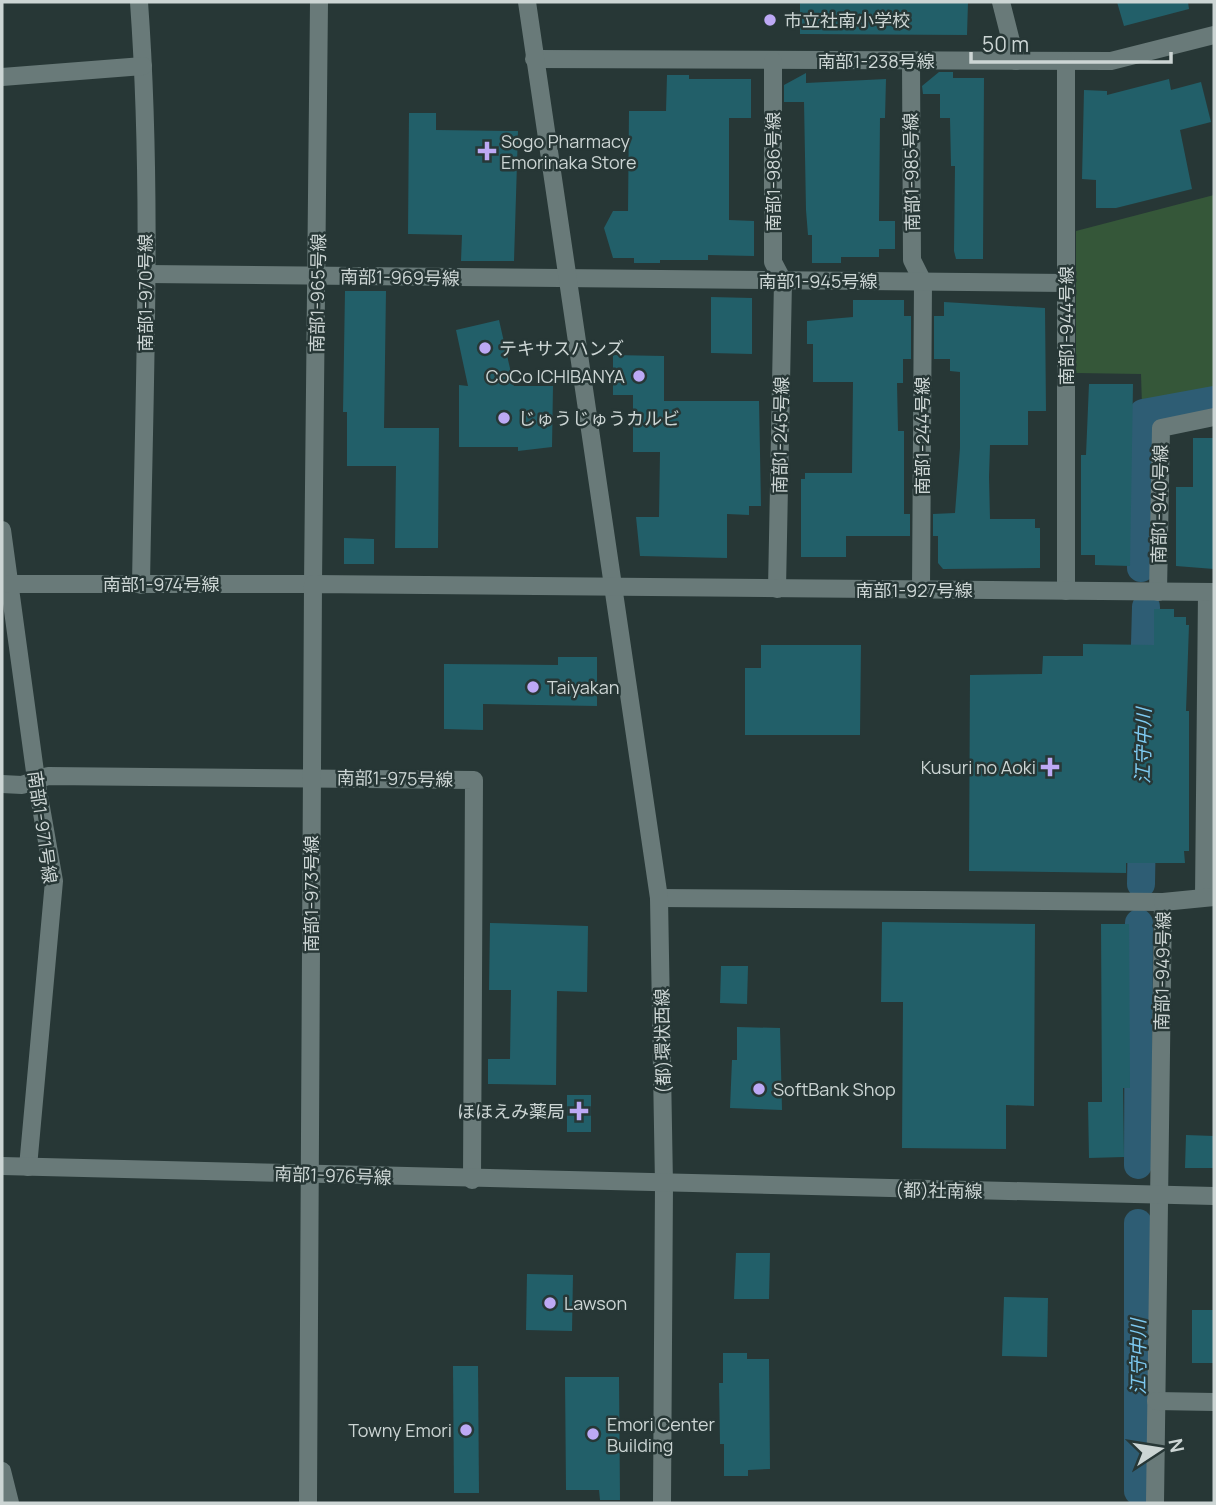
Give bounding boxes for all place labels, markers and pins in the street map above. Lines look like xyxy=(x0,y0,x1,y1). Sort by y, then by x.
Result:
place label: 市立社南小学校 xyxy=(784,8,910,32)
marker: 市立社南小学校 xyxy=(762,12,778,28)
place label: Sogo Pharmacy Emorinaka Store xyxy=(501,129,636,174)
marker: Sogo Pharmacy Emorinaka Store xyxy=(479,143,495,159)
place label: テキサスハンズ xyxy=(499,336,624,360)
marker: テキサスハンズ xyxy=(477,340,493,356)
place label: CoCo ICHIBANYA xyxy=(486,364,626,388)
marker: CoCo ICHIBANYA xyxy=(631,368,647,384)
place label: じゅうじゅうカルビ xyxy=(518,406,680,430)
marker: じゅうじゅうカルビ xyxy=(496,410,512,426)
place label: Taiyakan xyxy=(547,675,619,699)
marker: Taiyakan xyxy=(525,679,541,695)
place label: Kusuri no Aoki xyxy=(921,755,1036,779)
marker: Kusuri no Aoki xyxy=(1042,759,1058,775)
place label: SoftBank Shop xyxy=(773,1077,896,1101)
marker: SoftBank Shop xyxy=(751,1081,767,1097)
place label: ほほえみ薬局 xyxy=(457,1099,565,1123)
marker: ほほえみ薬局 xyxy=(571,1103,587,1119)
place label: Lawson xyxy=(564,1291,627,1315)
marker: Lawson xyxy=(542,1295,558,1311)
place label: Emori Center Building xyxy=(607,1412,716,1457)
place label: Towny Emori xyxy=(348,1418,452,1442)
marker: Towny Emori xyxy=(458,1422,474,1438)
marker: Emori Center Building xyxy=(585,1426,601,1442)

